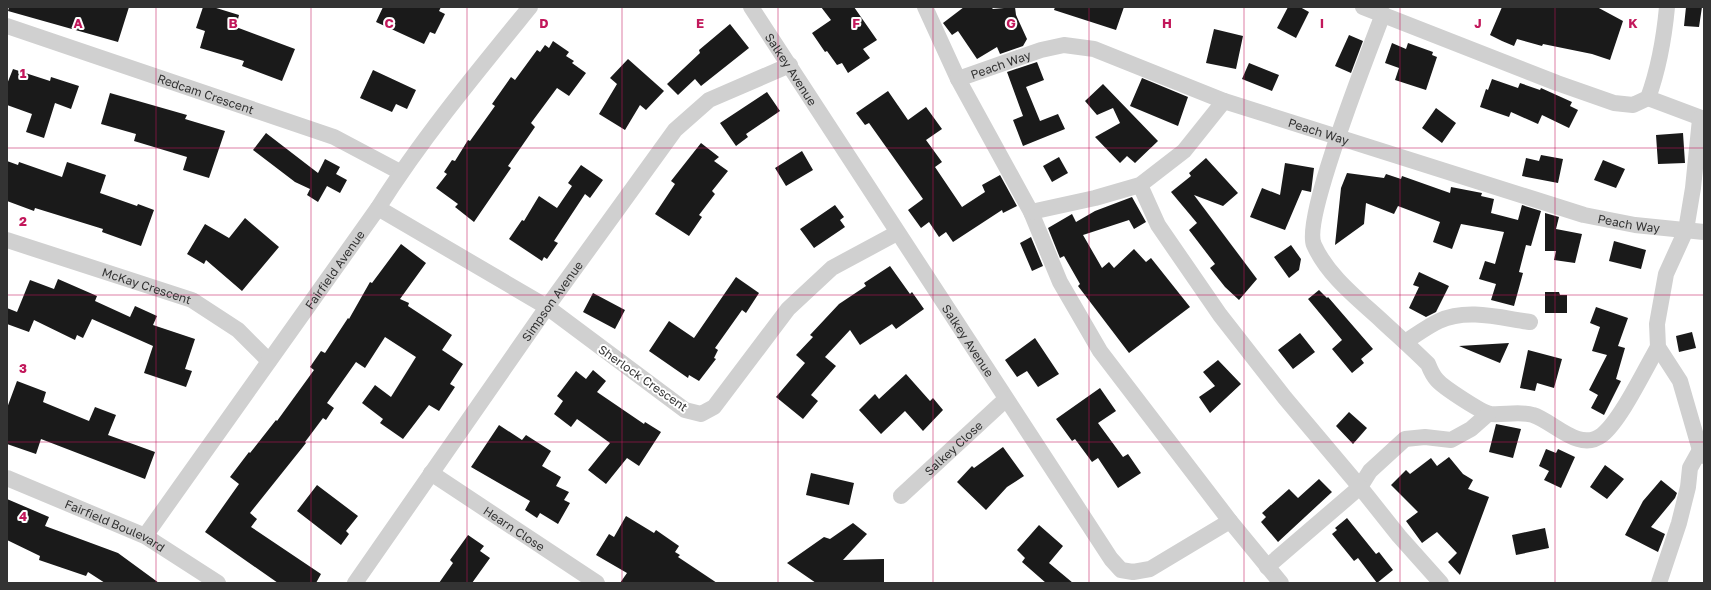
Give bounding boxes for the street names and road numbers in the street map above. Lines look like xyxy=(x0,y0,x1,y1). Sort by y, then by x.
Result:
street label: Salkey Avenue xyxy=(762,30,821,108)
street label: Peach Way xyxy=(968,47,1033,82)
street label: Redcam Crescent xyxy=(156,70,256,117)
street label: Peach Way xyxy=(1286,114,1351,148)
street label: Peach Way xyxy=(1597,210,1661,235)
street label: Fairfield Avenue xyxy=(301,227,367,312)
street label: Simpson Avenue xyxy=(518,258,586,344)
street label: McKay Crescent xyxy=(100,264,194,307)
street label: Salkey Avenue xyxy=(939,301,998,380)
street label: Sherlock Crescent xyxy=(595,342,691,415)
street label: Salkey Close xyxy=(921,417,985,478)
street label: Fairfield Boulevard xyxy=(63,496,168,555)
street label: Hearn Close xyxy=(481,503,548,554)

